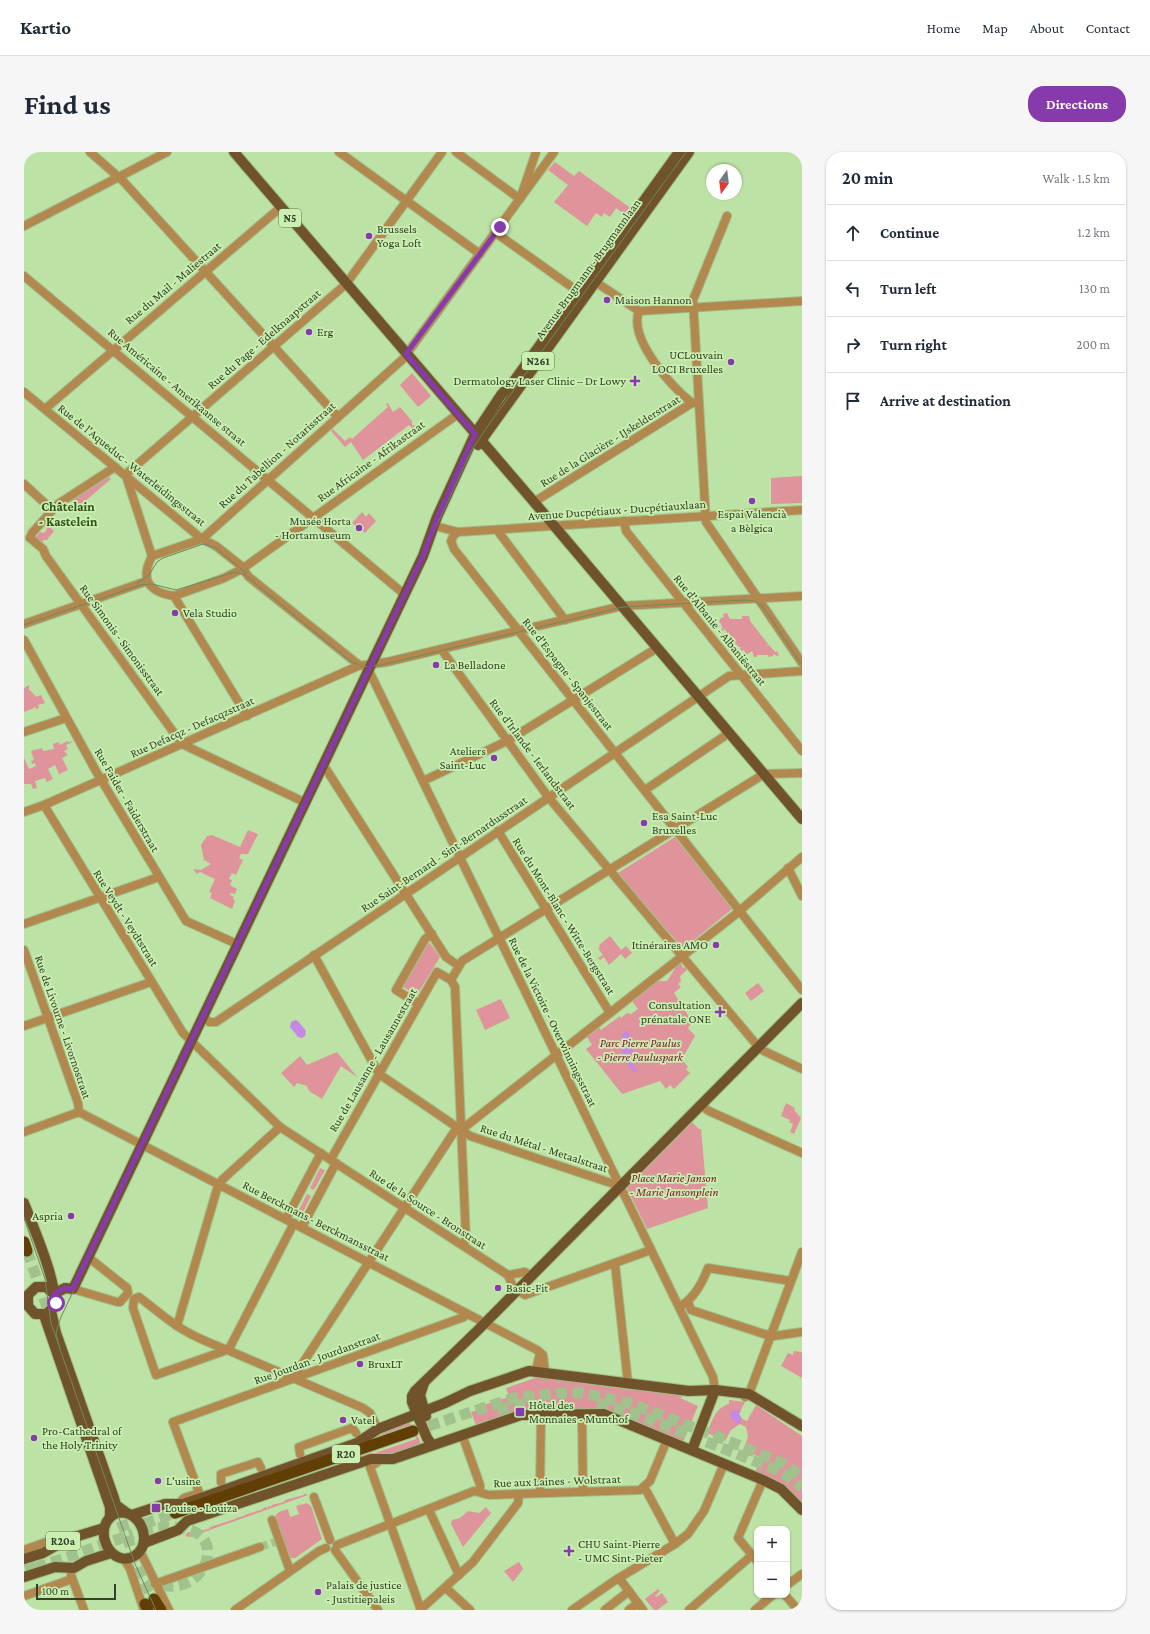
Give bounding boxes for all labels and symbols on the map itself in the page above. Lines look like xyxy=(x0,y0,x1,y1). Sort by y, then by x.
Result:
north arrow xyxy=(706,164,742,200)
street label: Avenue Brugmann - Brugmannlaan xyxy=(533,196,644,342)
road number: N5 xyxy=(279,209,301,227)
route end xyxy=(491,218,509,236)
place label: Brussels Yoga Loft xyxy=(377,222,423,250)
marker: Brussels Yoga Loft xyxy=(364,231,374,241)
street label: Rue du Mail - Maliestraat xyxy=(122,238,225,327)
street label: Rue du Page - Edelknaapstraat xyxy=(205,285,324,392)
place label: Maison Hannon xyxy=(615,293,692,307)
marker: Maison Hannon xyxy=(602,295,612,305)
street label: Rue Américaine - Amerikaanse straat xyxy=(105,325,250,450)
place label: Erg xyxy=(317,325,334,339)
marker: Erg xyxy=(304,327,314,337)
place label: UCLouvain LOCI Bruxelles xyxy=(652,348,724,376)
road number: N261 xyxy=(522,352,554,370)
marker: UCLouvain LOCI Bruxelles xyxy=(726,357,736,367)
place label: Dermatology Laser Clinic – Dr Lowy xyxy=(454,374,626,388)
marker: Dermatology Laser Clinic – Dr Lowy xyxy=(629,375,641,387)
street label: Rue de la Glacière - IJskelderstraat xyxy=(537,391,684,490)
street label: Rue du Tabellion - Notarisstraat xyxy=(216,398,339,511)
street label: Rue de l'Aqueduc - Waterleidingsstraat xyxy=(55,401,210,530)
street label: Rue Africaine - Afrikastraat xyxy=(315,417,428,505)
marker: Espai Valencià a Bèlgica xyxy=(747,496,757,506)
street label: Avenue Ducpétiaux - Ducpétiauxlaan xyxy=(528,497,707,523)
district label: Châtelain - Kastelein xyxy=(39,499,98,529)
place label: Espai Valencià a Bèlgica xyxy=(718,507,787,535)
place label: Musée Horta - Hortamuseum xyxy=(275,514,351,542)
marker: Musée Horta - Hortamuseum xyxy=(354,523,364,533)
street label: Rue d'Albanie - Albaniëstraat xyxy=(671,572,770,689)
street label: Rue Simonis - Simonisstraat xyxy=(77,582,168,699)
place label: Vela Studio xyxy=(183,606,237,620)
marker: Vela Studio xyxy=(170,608,180,618)
street label: Rue d'Espagne - Spanjestraat xyxy=(520,615,617,734)
place label: La Belladone xyxy=(444,658,505,672)
marker: La Belladone xyxy=(431,660,441,670)
street label: Rue Defacqz - Defacqzstraat xyxy=(128,693,257,761)
street label: Rue d'Irlande - Ierlandstraat xyxy=(487,696,580,813)
place label: Ateliers Saint-Luc xyxy=(440,744,486,772)
street label: Rue Faider - Faiderstraat xyxy=(92,746,163,855)
marker: Ateliers Saint-Luc xyxy=(489,753,499,763)
street label: Rue Saint-Bernard - Sint-Bernardusstraat xyxy=(358,792,531,915)
place label: Esa Saint-Luc Bruxelles xyxy=(652,809,717,837)
marker: Esa Saint-Luc Bruxelles xyxy=(639,818,649,828)
street label: Rue du Mont-Blanc - Witte-Bergstraat xyxy=(510,835,619,998)
street label: Rue Veydt - Veydtstraat xyxy=(91,867,162,970)
street label: Rue de la Victoire - Overwinningsstraat xyxy=(506,935,601,1110)
place label: Itinéraires AMO xyxy=(632,938,708,952)
marker: Itinéraires AMO xyxy=(711,940,721,950)
street label: Rue de Livourne - Livornostraat xyxy=(32,953,95,1102)
street label: Rue de Lausanne - Lausannestraat xyxy=(326,985,420,1134)
place label: Consultation prénatale ONE xyxy=(641,998,712,1026)
marker: Consultation prénatale ONE xyxy=(714,1006,726,1018)
park label: Parc Pierre Paulus - Pierre Pauluspark xyxy=(597,1036,684,1064)
street label: Rue du Métal - Metaalstraat xyxy=(478,1121,611,1176)
street label: Rue de la Source - Bronstraat xyxy=(367,1166,490,1253)
park label: Place Marie Janson - Marie Jansonplein xyxy=(629,1171,719,1199)
street label: Rue Berckmans - Berckmansstraat xyxy=(240,1178,393,1265)
place label: Aspria xyxy=(32,1209,63,1223)
marker: Aspria xyxy=(66,1211,76,1221)
place label: Basic-Fit xyxy=(506,1281,549,1295)
marker: Basic-Fit xyxy=(493,1283,503,1293)
route start xyxy=(47,1294,65,1312)
street label: Rue Jourdan - Jourdanstraat xyxy=(252,1328,383,1387)
place label: BruxLT xyxy=(368,1357,403,1371)
marker: BruxLT xyxy=(355,1359,365,1369)
place label: Hôtel des Monnaies - Munthof xyxy=(529,1398,629,1426)
marker: Hôtel des Monnaies - Munthof xyxy=(514,1406,526,1418)
place label: Vatel xyxy=(351,1413,375,1427)
marker: Vatel xyxy=(338,1415,348,1425)
place label: Pro-Cathedral of the Holy Trinity xyxy=(42,1424,123,1452)
marker: Pro-Cathedral of the Holy Trinity xyxy=(29,1433,39,1443)
road number: R20 xyxy=(332,1445,360,1463)
street label: Rue aux Laines - Wolstraat xyxy=(493,1472,622,1490)
place label: L'usine xyxy=(166,1474,201,1488)
marker: L'usine xyxy=(153,1476,163,1486)
place label: Louise - Louiza xyxy=(165,1501,238,1515)
marker: Louise - Louiza xyxy=(150,1502,162,1514)
road number: R20a xyxy=(46,1532,80,1550)
place label: CHU Saint-Pierre - UMC Sint-Pieter xyxy=(578,1537,664,1565)
marker: CHU Saint-Pierre - UMC Sint-Pieter xyxy=(563,1545,575,1557)
place label: Palais de justice - Justitiepaleis xyxy=(326,1578,401,1606)
scale bar xyxy=(36,1582,116,1601)
marker: Palais de justice - Justitiepaleis xyxy=(313,1587,323,1597)

